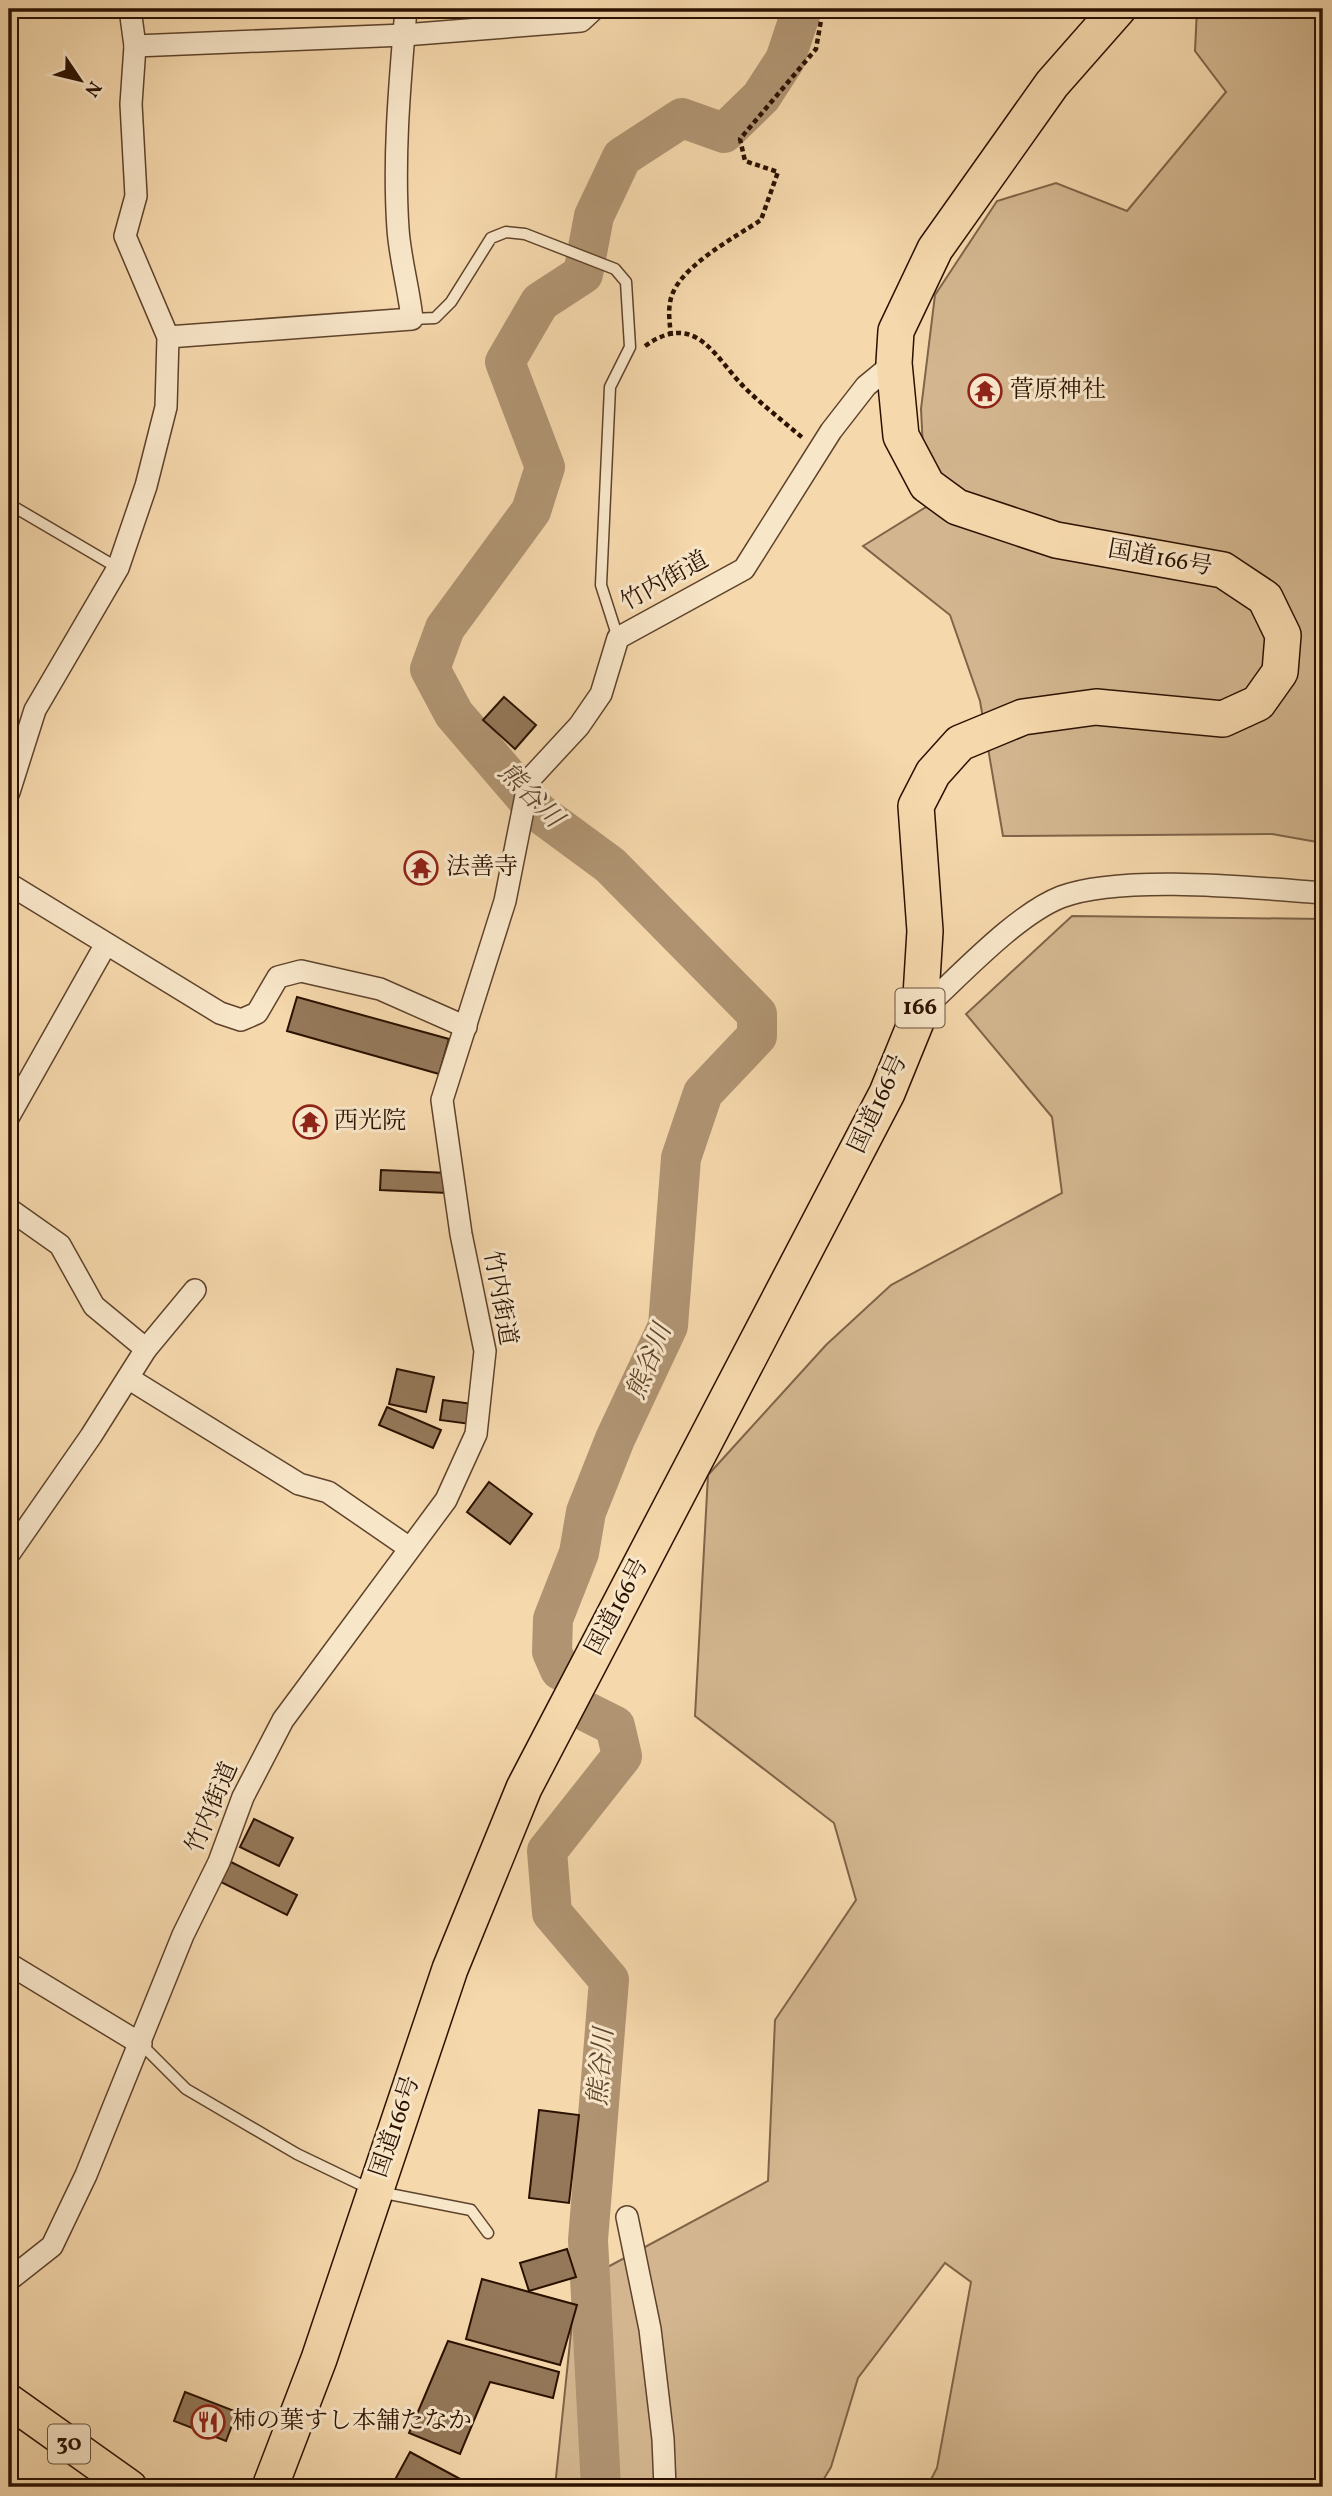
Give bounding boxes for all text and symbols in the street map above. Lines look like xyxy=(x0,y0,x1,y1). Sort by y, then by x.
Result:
north arrow xyxy=(46,46,116,116)
text: N xyxy=(78,75,107,102)
temple icon: 菅原神社 xyxy=(966,372,1004,410)
place label: 菅原神社 xyxy=(1010,374,1106,408)
street label: 国道166号 xyxy=(1105,533,1215,585)
street label: 竹内街道 xyxy=(615,544,715,620)
water label: 熊谷川 xyxy=(490,756,572,838)
temple icon: 法善寺 xyxy=(402,849,440,887)
place label: 法善寺 xyxy=(446,851,518,885)
road number: 166 xyxy=(895,988,944,1028)
street label: 国道166号 xyxy=(841,1049,917,1159)
temple icon: 西光院 xyxy=(291,1103,329,1141)
place label: 西光院 xyxy=(334,1105,406,1139)
street label: 竹内街道 xyxy=(474,1248,524,1348)
water label: 熊谷川 xyxy=(619,1316,682,1405)
street label: 国道166号 xyxy=(578,1552,658,1662)
street label: 竹内街道 xyxy=(179,1757,247,1859)
water label: 熊谷川 xyxy=(581,2024,624,2107)
street label: 国道166号 xyxy=(363,2072,429,2182)
restaurant icon: 柿の葉すし本舗たなか xyxy=(189,2403,227,2441)
place label: 柿の葉すし本舗たなか xyxy=(232,2405,472,2439)
road number: 30 xyxy=(48,2424,90,2464)

